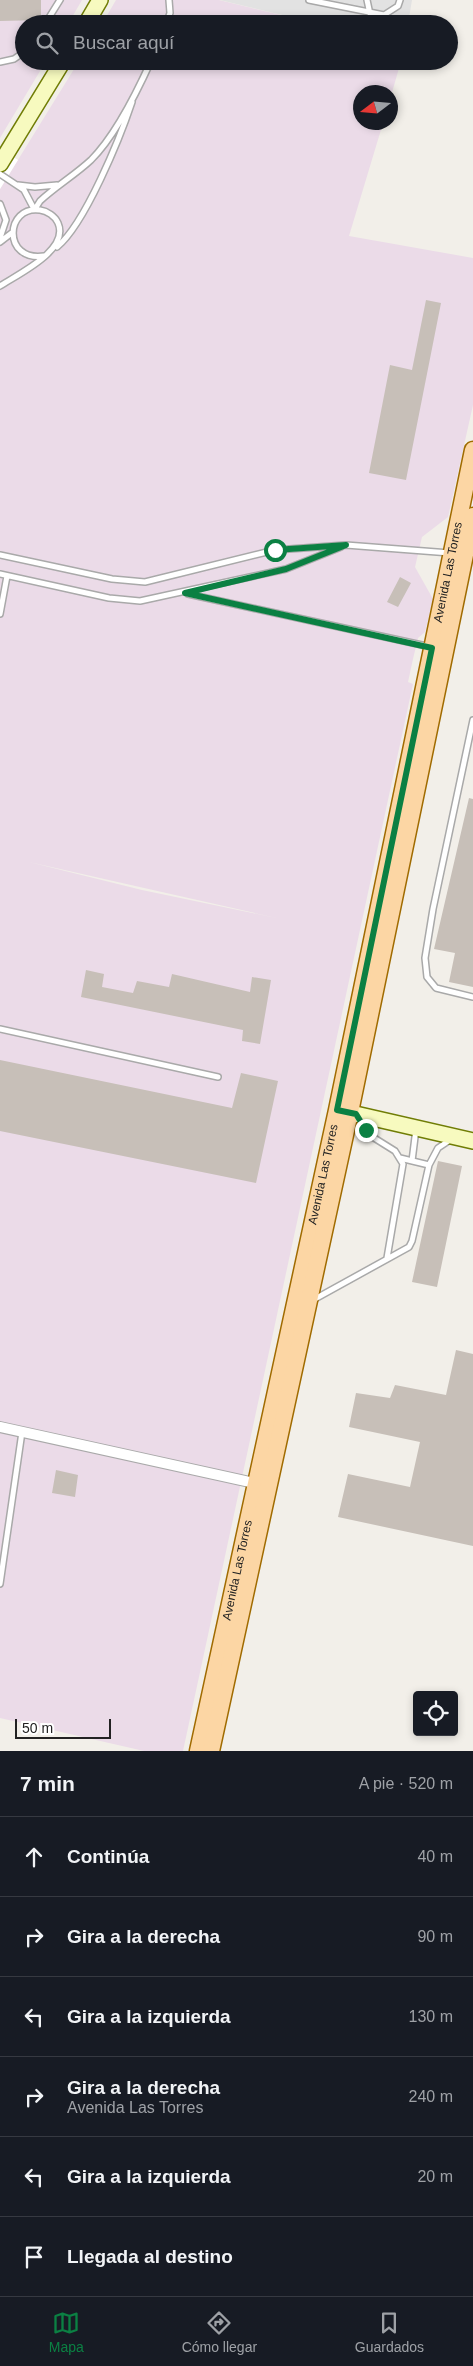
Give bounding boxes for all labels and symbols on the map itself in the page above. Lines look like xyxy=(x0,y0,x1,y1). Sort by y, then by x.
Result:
north arrow xyxy=(353,85,398,130)
street label: Avenida Las Torres xyxy=(431,521,465,624)
route start xyxy=(264,539,287,562)
route end xyxy=(355,1119,378,1142)
street label: Avenida Las Torres xyxy=(305,1123,341,1226)
street label: Avenida Las Torres xyxy=(220,1519,255,1622)
scale bar xyxy=(15,1716,111,1739)

